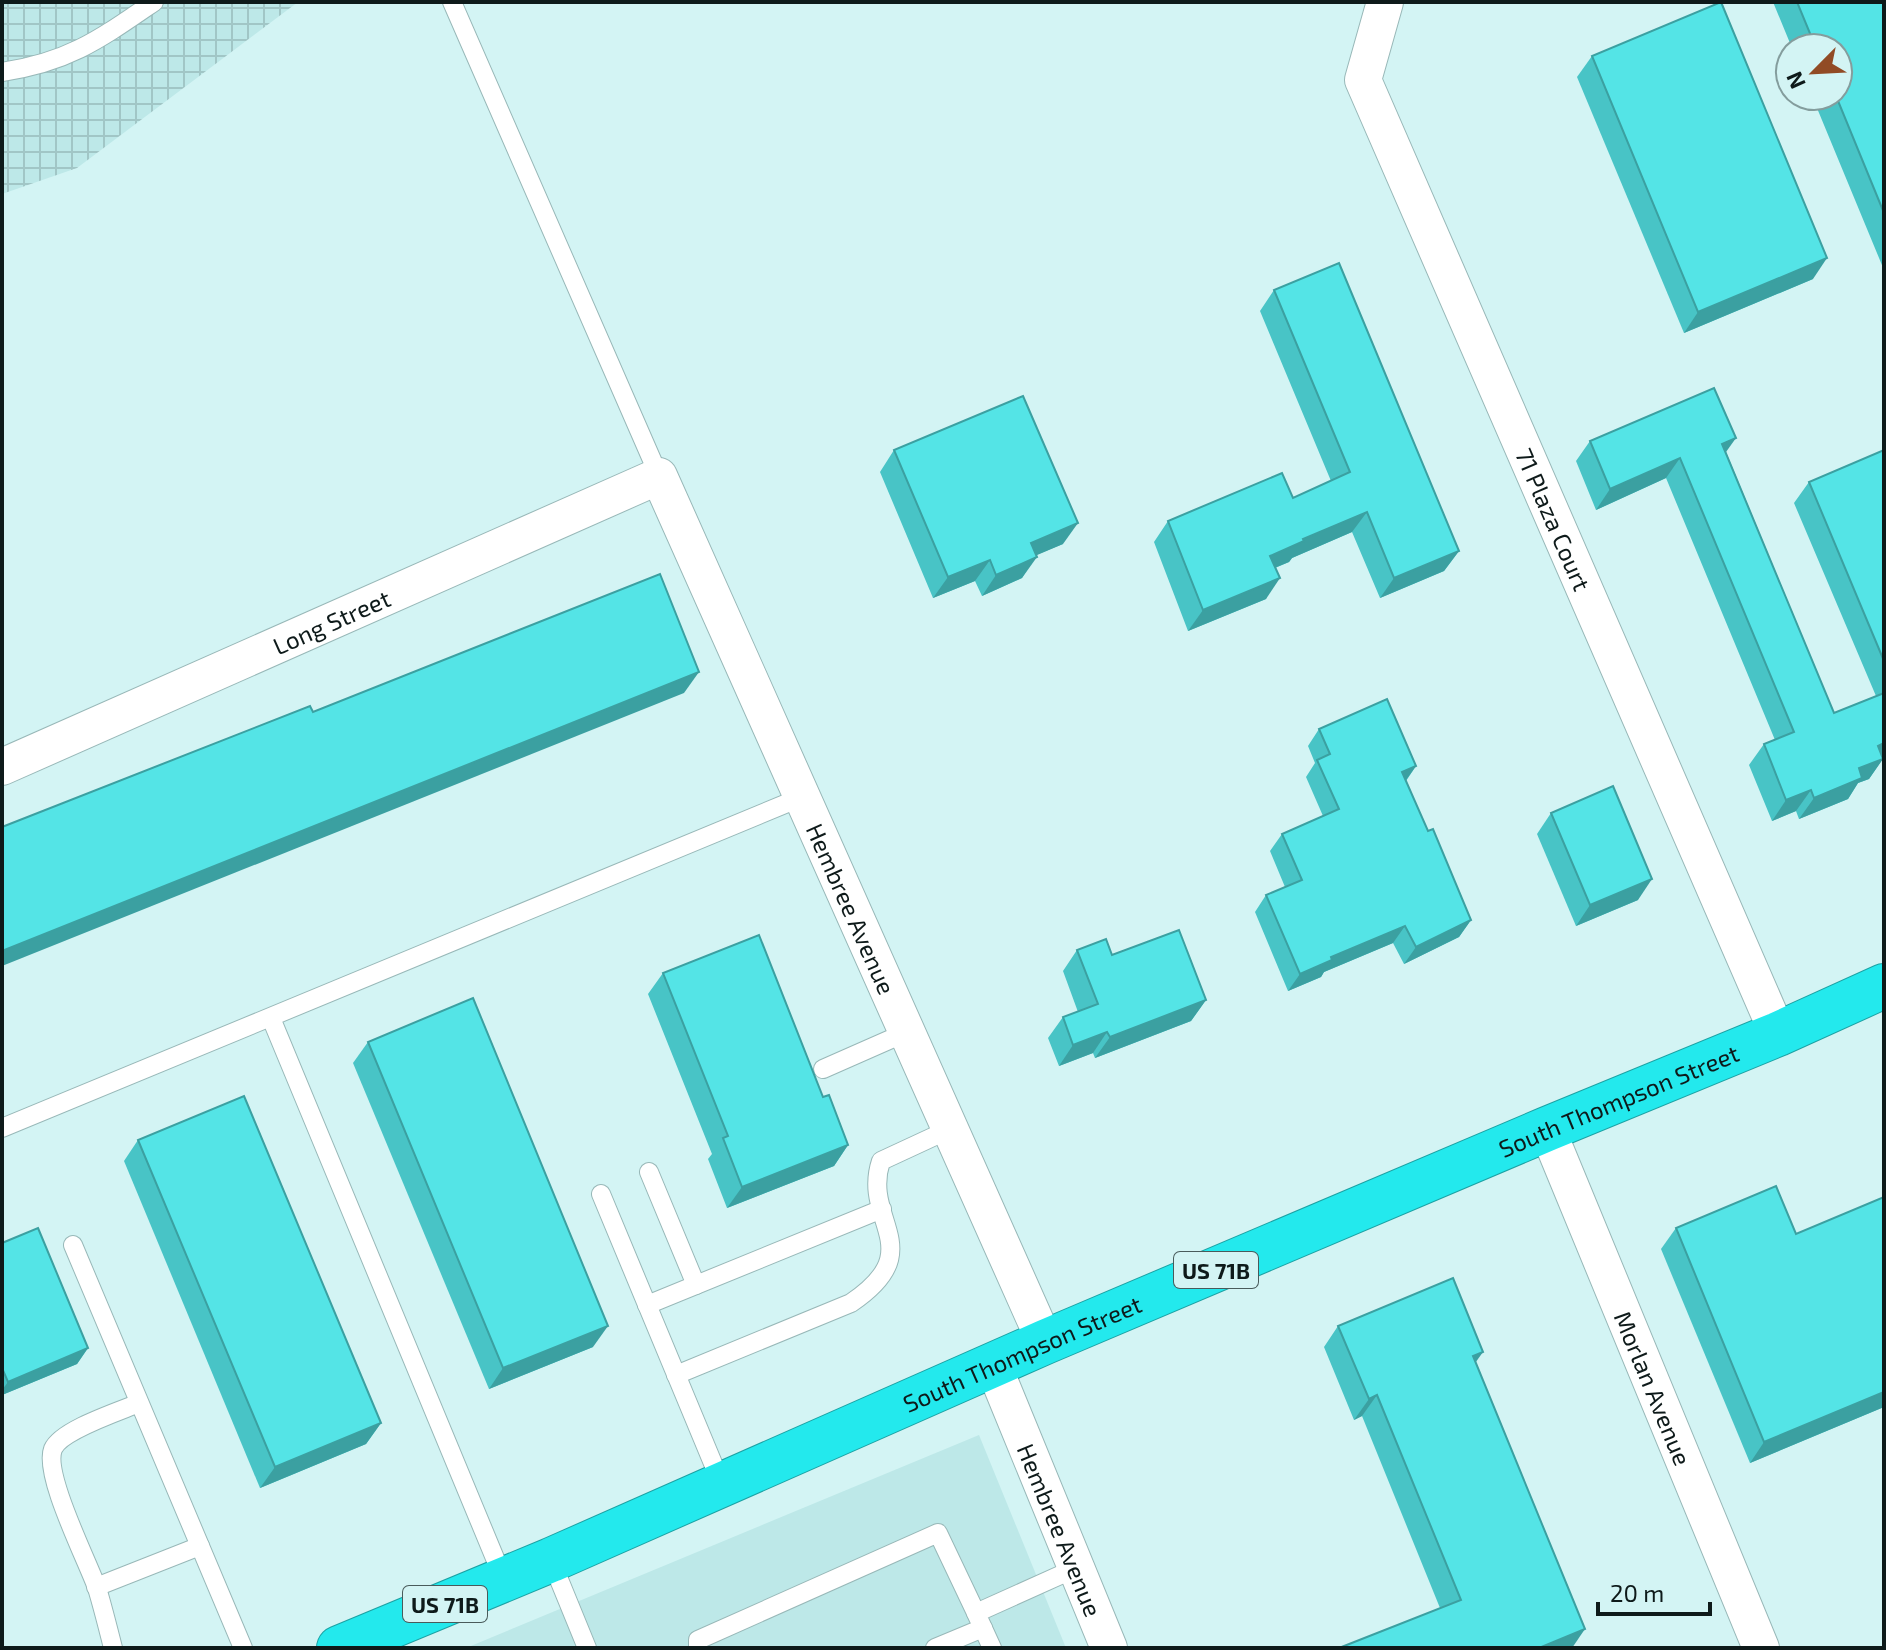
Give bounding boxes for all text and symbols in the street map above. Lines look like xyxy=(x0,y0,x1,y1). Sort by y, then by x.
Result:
north arrow xyxy=(1774,32,1854,112)
text: N xyxy=(1780,68,1810,93)
street label: 71 Plaza Court xyxy=(1510,444,1598,595)
street label: Long Street xyxy=(268,583,394,660)
street label: Hembree Avenue xyxy=(801,819,902,998)
street label: South Thompson Street xyxy=(1494,1037,1743,1162)
road number: US 71B xyxy=(1174,1252,1258,1288)
street label: South Thompson Street xyxy=(898,1288,1146,1417)
street label: Morlan Avenue xyxy=(1609,1307,1698,1469)
street label: Hembree Avenue xyxy=(1012,1439,1109,1620)
scale bar xyxy=(1598,1566,1710,1616)
text: 20 m xyxy=(1610,1578,1664,1607)
road number: US 71B xyxy=(403,1586,487,1622)

